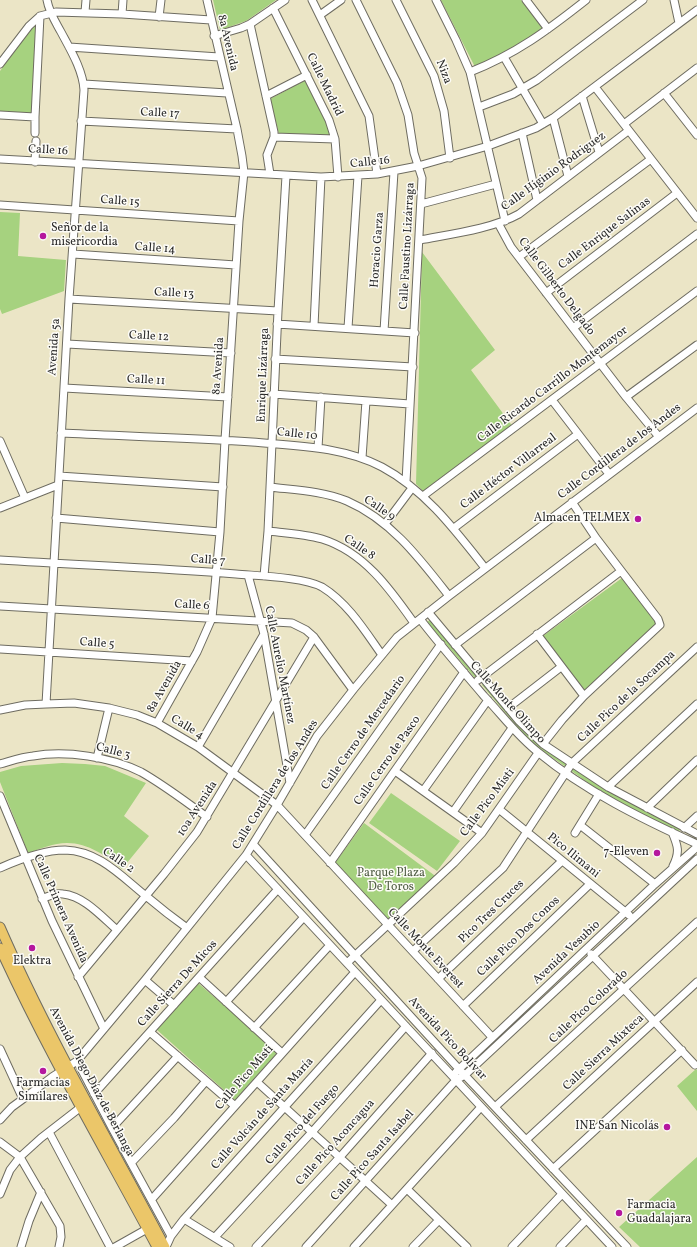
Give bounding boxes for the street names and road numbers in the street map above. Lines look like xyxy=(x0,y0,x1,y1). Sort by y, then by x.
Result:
street label: 8a Avenida xyxy=(214,13,240,73)
street label: Calle Madrid xyxy=(303,51,345,119)
street label: Niza xyxy=(432,58,454,86)
street label: Calle 17 xyxy=(140,106,180,122)
street label: Calle Higinio Rodriguez xyxy=(499,129,609,215)
street label: Calle 16 xyxy=(28,143,68,159)
street label: Calle 16 xyxy=(349,154,391,172)
street label: Calle Faustino Lizárraga xyxy=(397,182,419,310)
street label: Calle 15 xyxy=(100,193,140,211)
street label: Calle Enrique Salinas xyxy=(556,195,654,273)
street label: Horacio Garza xyxy=(368,212,388,288)
street label: Calle Gilberto Delgado xyxy=(515,235,597,339)
street label: Calle 14 xyxy=(134,240,176,258)
street label: Calle 13 xyxy=(154,286,194,302)
street label: Avenida 5a xyxy=(46,318,64,376)
street label: Calle Ricardo Carrillo Montemayor xyxy=(475,324,631,446)
street label: Enrique Lizárraga xyxy=(255,327,273,423)
street label: Calle 12 xyxy=(129,329,169,345)
street label: 8a Avenida xyxy=(210,337,228,395)
street label: Calle 11 xyxy=(126,373,166,389)
street label: Calle Cordillera de los Andes xyxy=(556,401,684,503)
street label: Calle 10 xyxy=(276,426,318,444)
street label: Calle Héctor Villarreal xyxy=(458,431,560,513)
street label: Calle 9 xyxy=(360,493,398,525)
street label: Calle 8 xyxy=(340,532,378,564)
street label: Calle 7 xyxy=(190,553,226,569)
street label: Calle 6 xyxy=(174,598,210,614)
street label: Calle Aurelio Martínez xyxy=(261,605,297,725)
street label: Calle 5 xyxy=(79,636,115,652)
street label: Calle Pico de la Socampa xyxy=(575,648,679,746)
street label: 8a Avenida xyxy=(144,658,186,716)
street label: Calle Monte Olimpo xyxy=(466,659,548,747)
street label: Calle Cerro de Mercedario xyxy=(319,673,409,793)
street label: Calle 4 xyxy=(168,712,206,744)
street label: Calle Cerro de Pasco xyxy=(352,713,424,809)
street label: Calle Cordillera de los Andes xyxy=(230,717,322,853)
street label: Calle 3 xyxy=(94,740,132,764)
street label: Calle Pico Misti xyxy=(458,766,518,840)
street label: 10a Avenida xyxy=(175,778,221,840)
street label: Pico Ilimani xyxy=(544,830,602,882)
street label: Calle 2 xyxy=(99,845,137,877)
street label: Calle Primera Avenida xyxy=(30,852,90,966)
street label: Pico Tres Cruces xyxy=(456,877,528,947)
street label: Calle Pico Dos Conos xyxy=(475,894,563,980)
street label: Calle Monte Everest xyxy=(384,906,466,992)
street label: Avenida Vesubio xyxy=(530,918,604,988)
street label: Calle Sierra De Micos xyxy=(135,938,221,1030)
street label: Calle Pico Colorado xyxy=(547,967,631,1047)
street label: Avenida Pico Bolívar xyxy=(405,994,489,1084)
street label: Avenida Diego Díaz de Berlanga xyxy=(45,1005,137,1159)
street label: Calle Sierra Mixteca xyxy=(560,1012,648,1094)
street label: Calle Pico Misti xyxy=(213,1043,277,1113)
street label: Calle Volcán de Santa María xyxy=(209,1055,317,1173)
street label: Calle Pico del Fuego xyxy=(263,1082,343,1168)
street label: Calle Pico Aconcagua xyxy=(293,1097,379,1189)
street label: Calle Pico Santa Isabel xyxy=(328,1108,418,1204)

